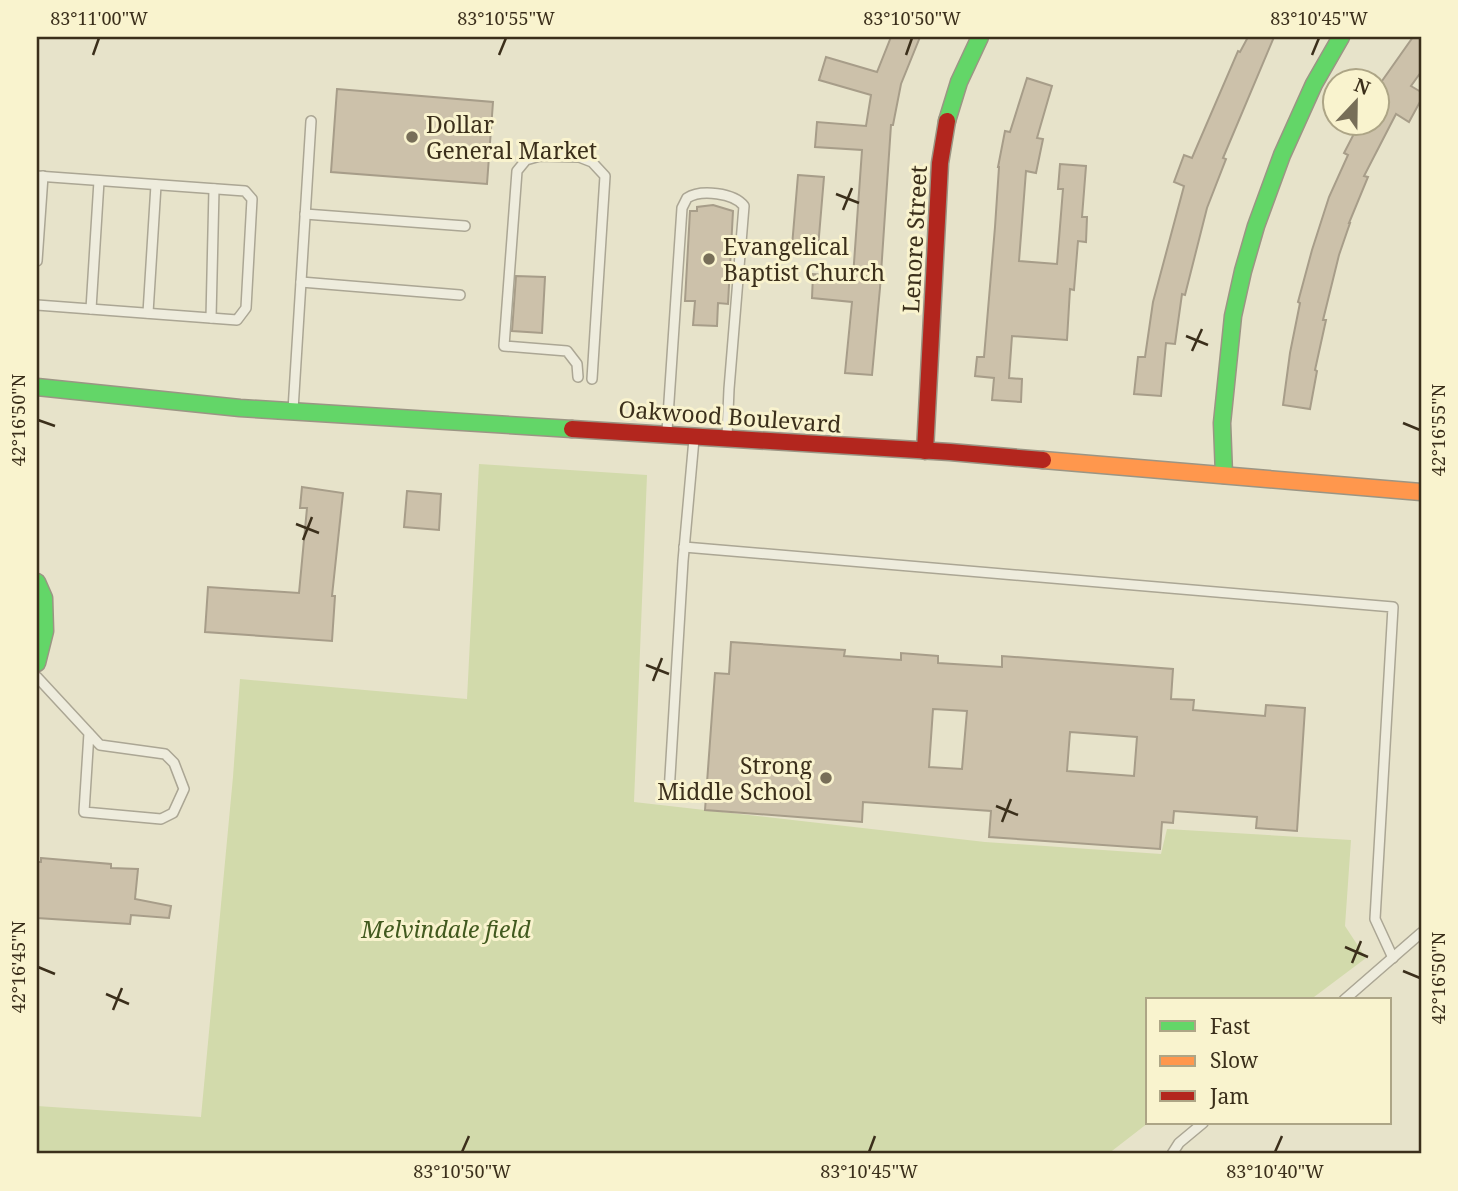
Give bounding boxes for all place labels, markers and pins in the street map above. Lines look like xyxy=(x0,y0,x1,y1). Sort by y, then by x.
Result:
place label: Dollar General Market xyxy=(426,108,597,166)
marker: Dollar General Market xyxy=(404,129,420,145)
place label: Evangelical Baptist Church xyxy=(723,230,885,288)
marker: Evangelical Baptist Church xyxy=(701,251,717,267)
place label: Strong Middle School xyxy=(657,749,813,807)
marker: Strong Middle School xyxy=(818,770,834,786)

